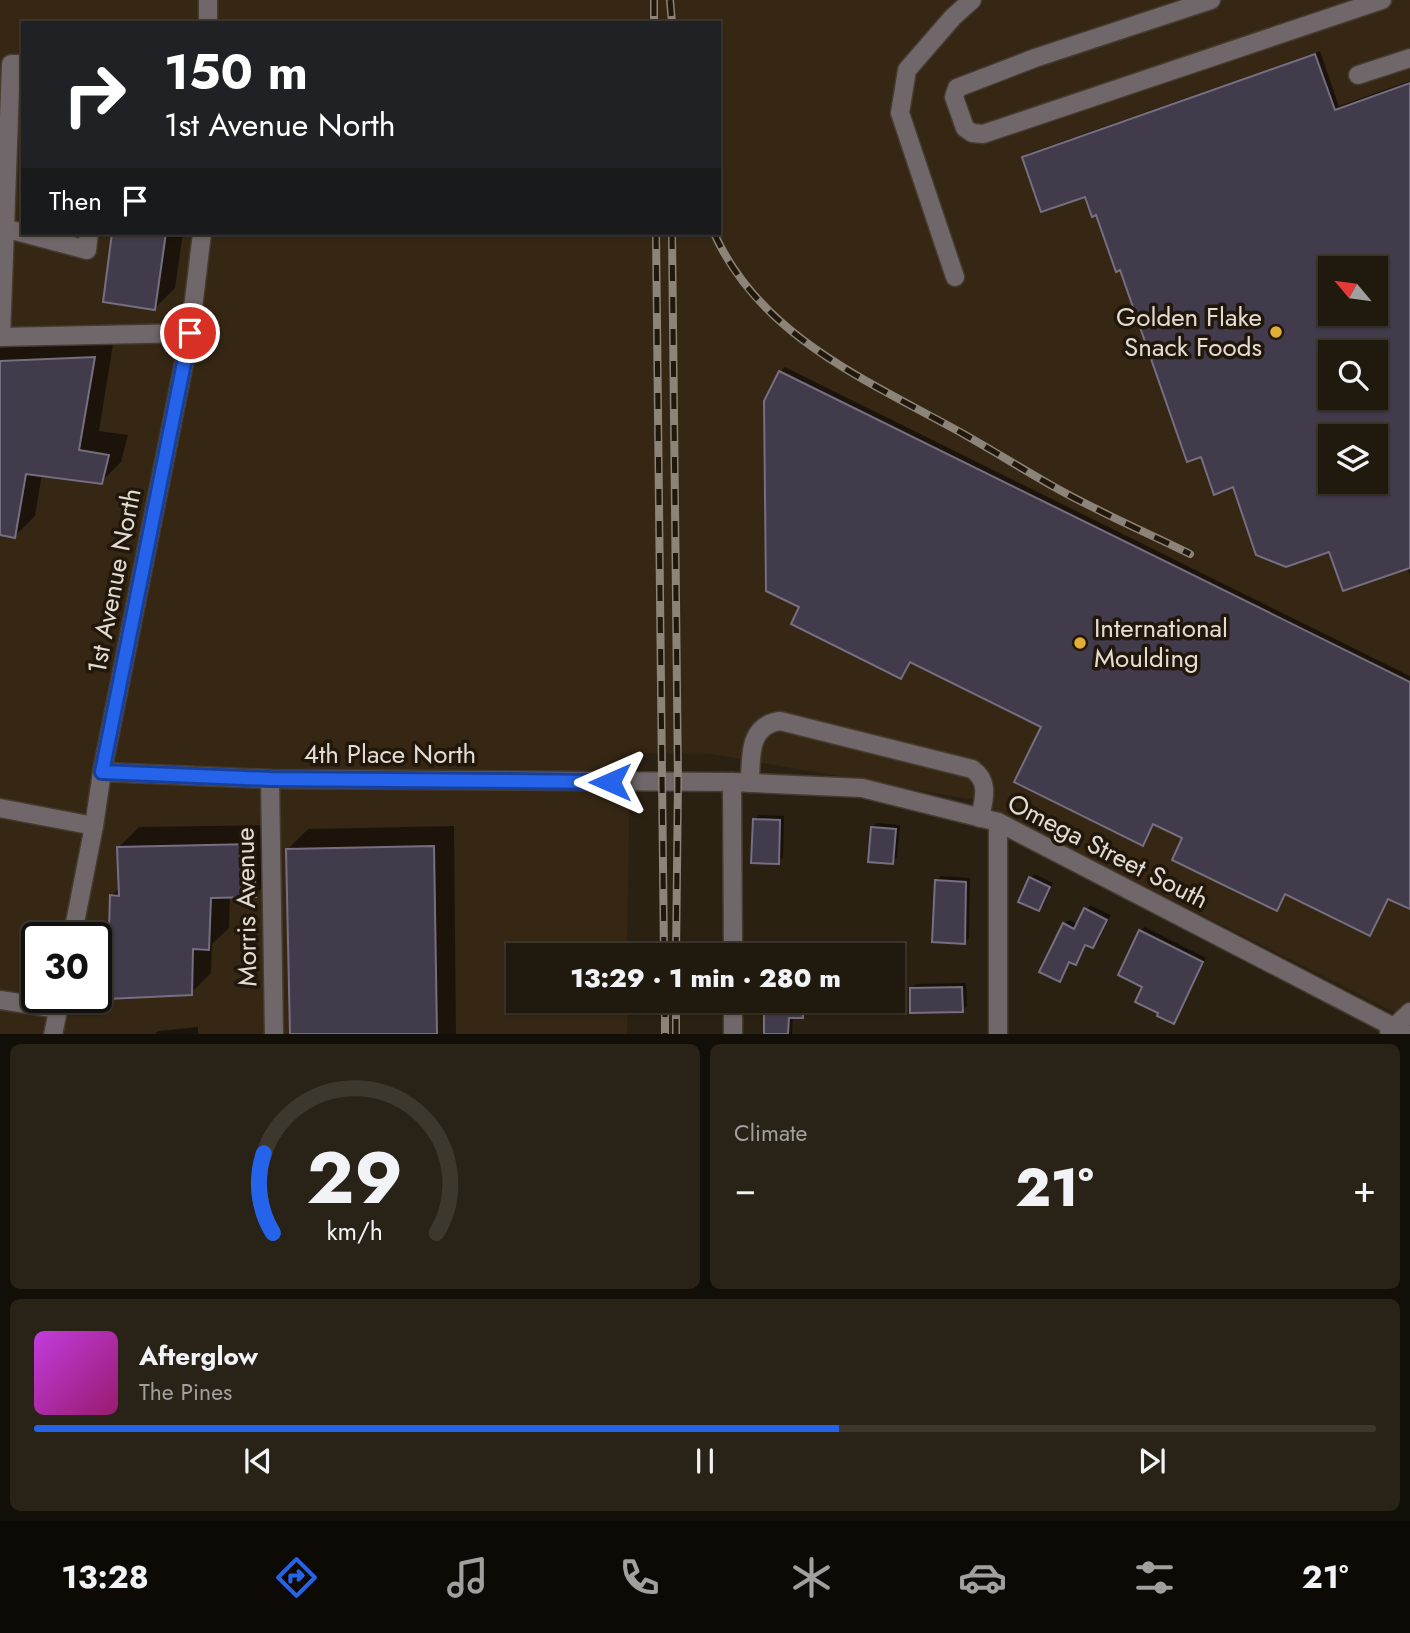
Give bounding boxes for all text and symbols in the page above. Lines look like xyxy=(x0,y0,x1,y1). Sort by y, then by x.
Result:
text: 150 m xyxy=(164,37,308,107)
icon: right xyxy=(49,49,140,140)
text: 1st Avenue North xyxy=(164,102,396,148)
text: Then xyxy=(49,182,102,220)
icon: arrive xyxy=(116,182,154,220)
north arrow xyxy=(1318,256,1388,326)
map controls xyxy=(1318,256,1388,494)
place label: Golden Flake Snack Foods xyxy=(1116,298,1262,366)
pin xyxy=(160,303,220,363)
icon: arrive xyxy=(171,314,209,352)
marker: Golden Flake Snack Foods xyxy=(1268,324,1284,340)
button: search xyxy=(1318,340,1388,410)
button: layers xyxy=(1318,424,1388,494)
street label: 1st Avenue North xyxy=(77,485,151,677)
place label: International Moulding xyxy=(1094,609,1228,677)
marker: International Moulding xyxy=(1072,635,1088,651)
street label: 4th Place North xyxy=(304,735,476,773)
position arrow xyxy=(573,745,647,819)
street label: Omega Street South xyxy=(1001,784,1215,918)
street label: Morris Avenue xyxy=(226,827,266,987)
speed limit sign: 30 xyxy=(21,922,112,1013)
text: 13:29 · 1 min · 280 m xyxy=(570,959,841,997)
text: Climate xyxy=(734,1116,807,1150)
text: 29 xyxy=(307,1125,403,1230)
text: 21° xyxy=(1015,1150,1094,1226)
text: − xyxy=(734,1161,756,1216)
text: + xyxy=(1353,1161,1376,1216)
text: km/h xyxy=(327,1212,383,1248)
text: Afterglow xyxy=(139,1337,258,1375)
text: The Pines xyxy=(139,1375,232,1409)
icon: previous xyxy=(239,1442,277,1480)
icon: pause xyxy=(686,1442,724,1480)
icon: next xyxy=(1133,1442,1171,1480)
icon: directions xyxy=(272,1553,321,1602)
icon: music xyxy=(443,1553,492,1602)
icon: phone xyxy=(615,1553,664,1602)
icon: climate xyxy=(787,1553,836,1602)
icon: car xyxy=(958,1553,1007,1602)
icon: filters xyxy=(1130,1553,1179,1602)
text: 13:28 xyxy=(61,1554,149,1600)
text: 21° xyxy=(1302,1554,1349,1600)

